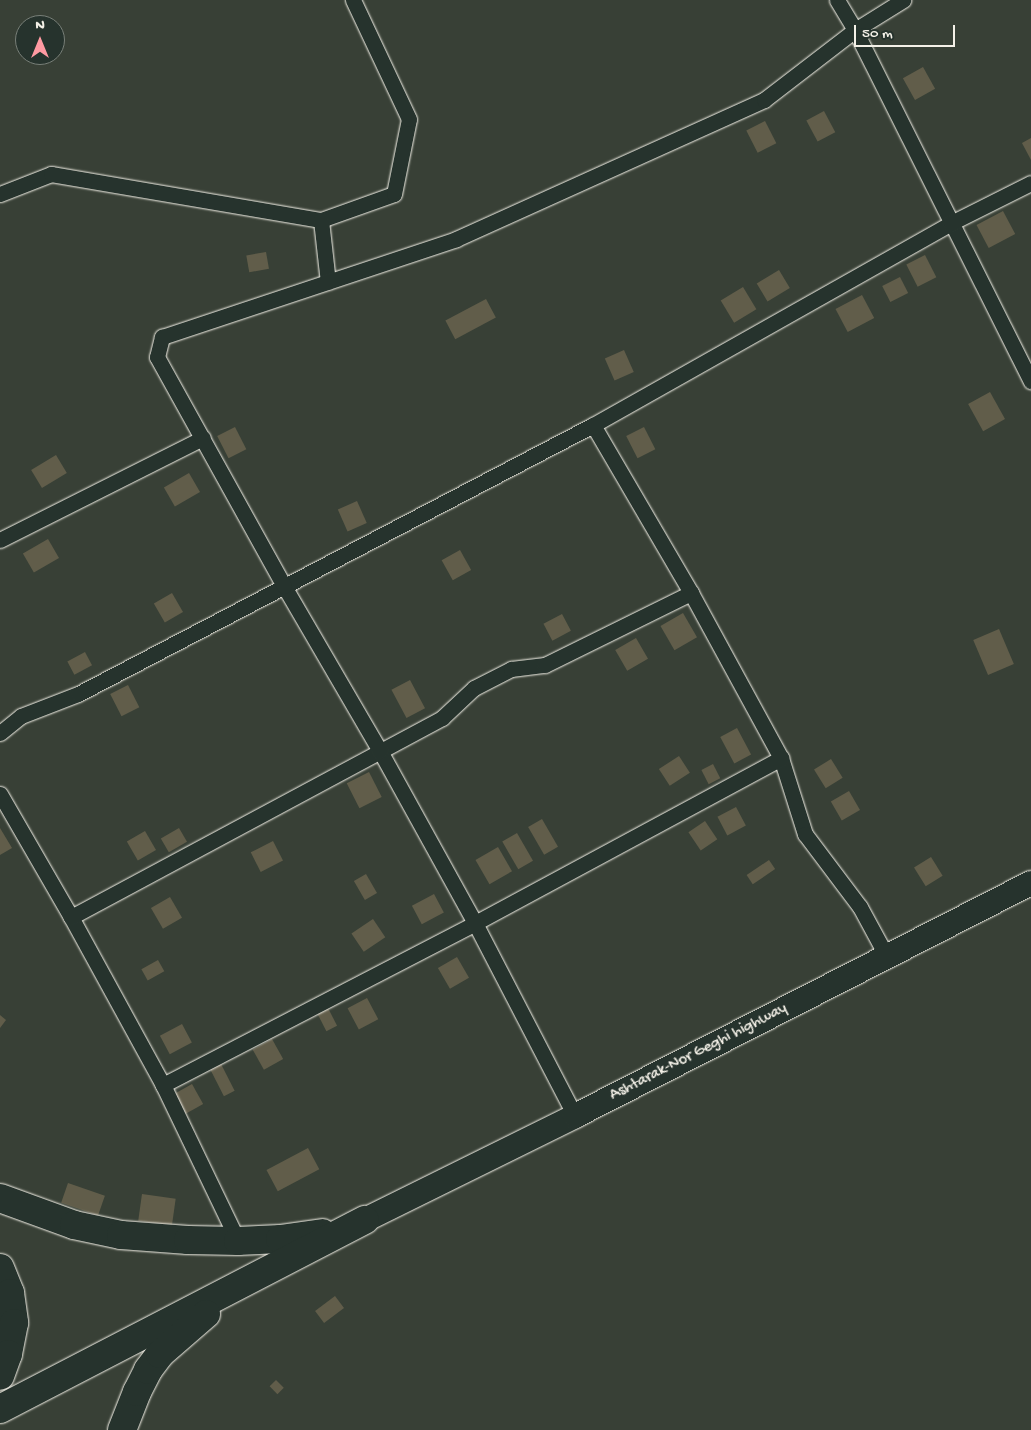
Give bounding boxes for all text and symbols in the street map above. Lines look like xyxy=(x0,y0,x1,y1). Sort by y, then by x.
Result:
north arrow xyxy=(15,15,65,65)
scale bar xyxy=(856,15,957,47)
text: N xyxy=(35,17,45,34)
text: 50 m xyxy=(862,25,893,43)
street label: Ashtarak-Nor Geghi highway xyxy=(607,1000,791,1106)

